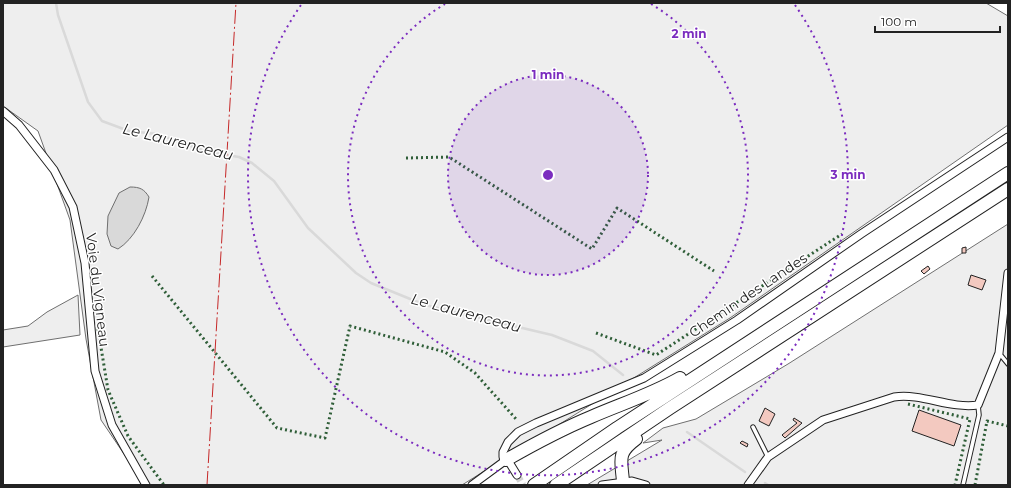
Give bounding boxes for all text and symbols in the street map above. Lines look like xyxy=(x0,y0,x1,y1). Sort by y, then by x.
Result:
scale bar xyxy=(875,8,1000,34)
text: 100 m xyxy=(881,14,917,29)
text: 2 min xyxy=(672,26,706,41)
text: 1 min xyxy=(532,67,564,82)
water label: Le Laurenceau xyxy=(121,119,235,164)
text: 3 min xyxy=(830,167,866,182)
centre of rings xyxy=(541,168,555,182)
street label: Voie du Vigneau xyxy=(82,232,114,348)
street label: Chemin des Landes xyxy=(685,249,811,341)
water label: Le Laurenceau xyxy=(409,289,523,336)

